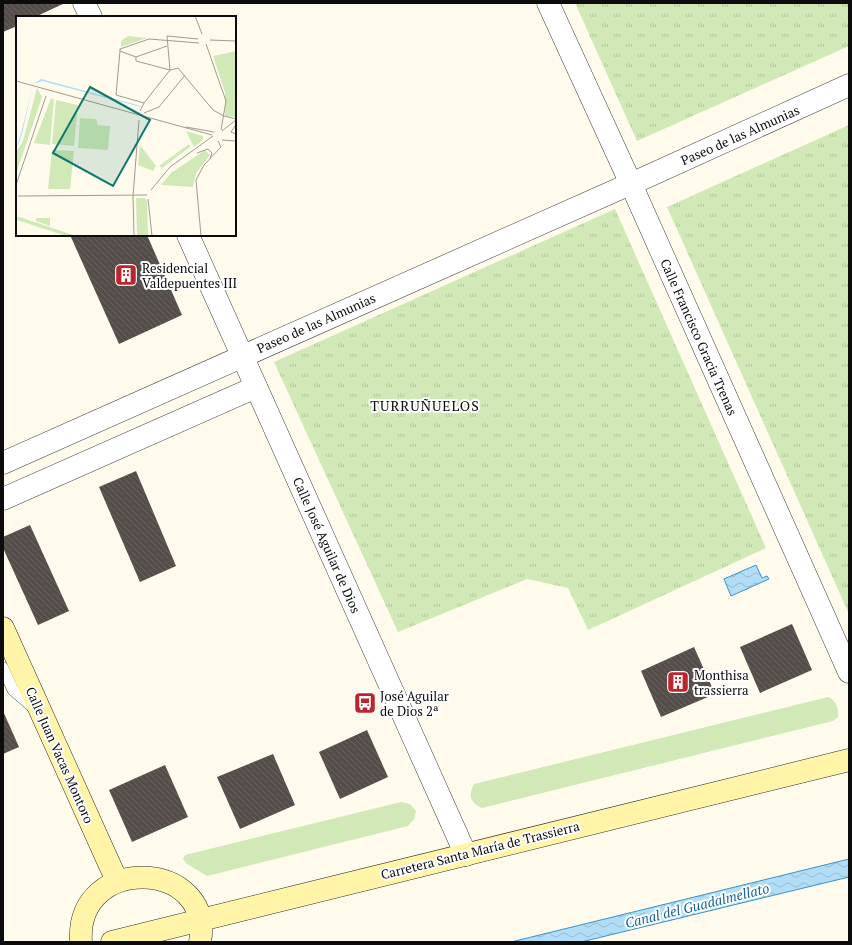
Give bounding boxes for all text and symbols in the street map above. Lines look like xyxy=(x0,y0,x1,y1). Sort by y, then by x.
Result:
inset map xyxy=(16,16,236,236)
street label: Paseo de las Almunias xyxy=(678,101,802,169)
street label: Calle Francisco Gracia Trenas xyxy=(656,256,742,418)
place label: Residencial Valdepuentes III xyxy=(142,259,237,292)
building icon: Residencial Valdepuentes III xyxy=(113,262,139,288)
street label: Paseo de las Almunias xyxy=(254,289,378,357)
district label: TURRUÑUELOS xyxy=(370,396,480,415)
street label: Calle José Aguilar de Dios xyxy=(289,474,365,616)
place label: Monthisa trassierra xyxy=(694,666,749,699)
building icon: Monthisa trassierra xyxy=(665,669,691,695)
street label: Calle Juan Vacas Montoro xyxy=(22,684,98,826)
place label: José Aguilar de Dios 2ª xyxy=(380,687,449,720)
bus stop icon: José Aguilar de Dios 2ª xyxy=(352,690,378,716)
street label: Carretera Santa María de Trassierra xyxy=(379,816,582,883)
water label: Canal del Guadalmellato xyxy=(623,878,771,932)

